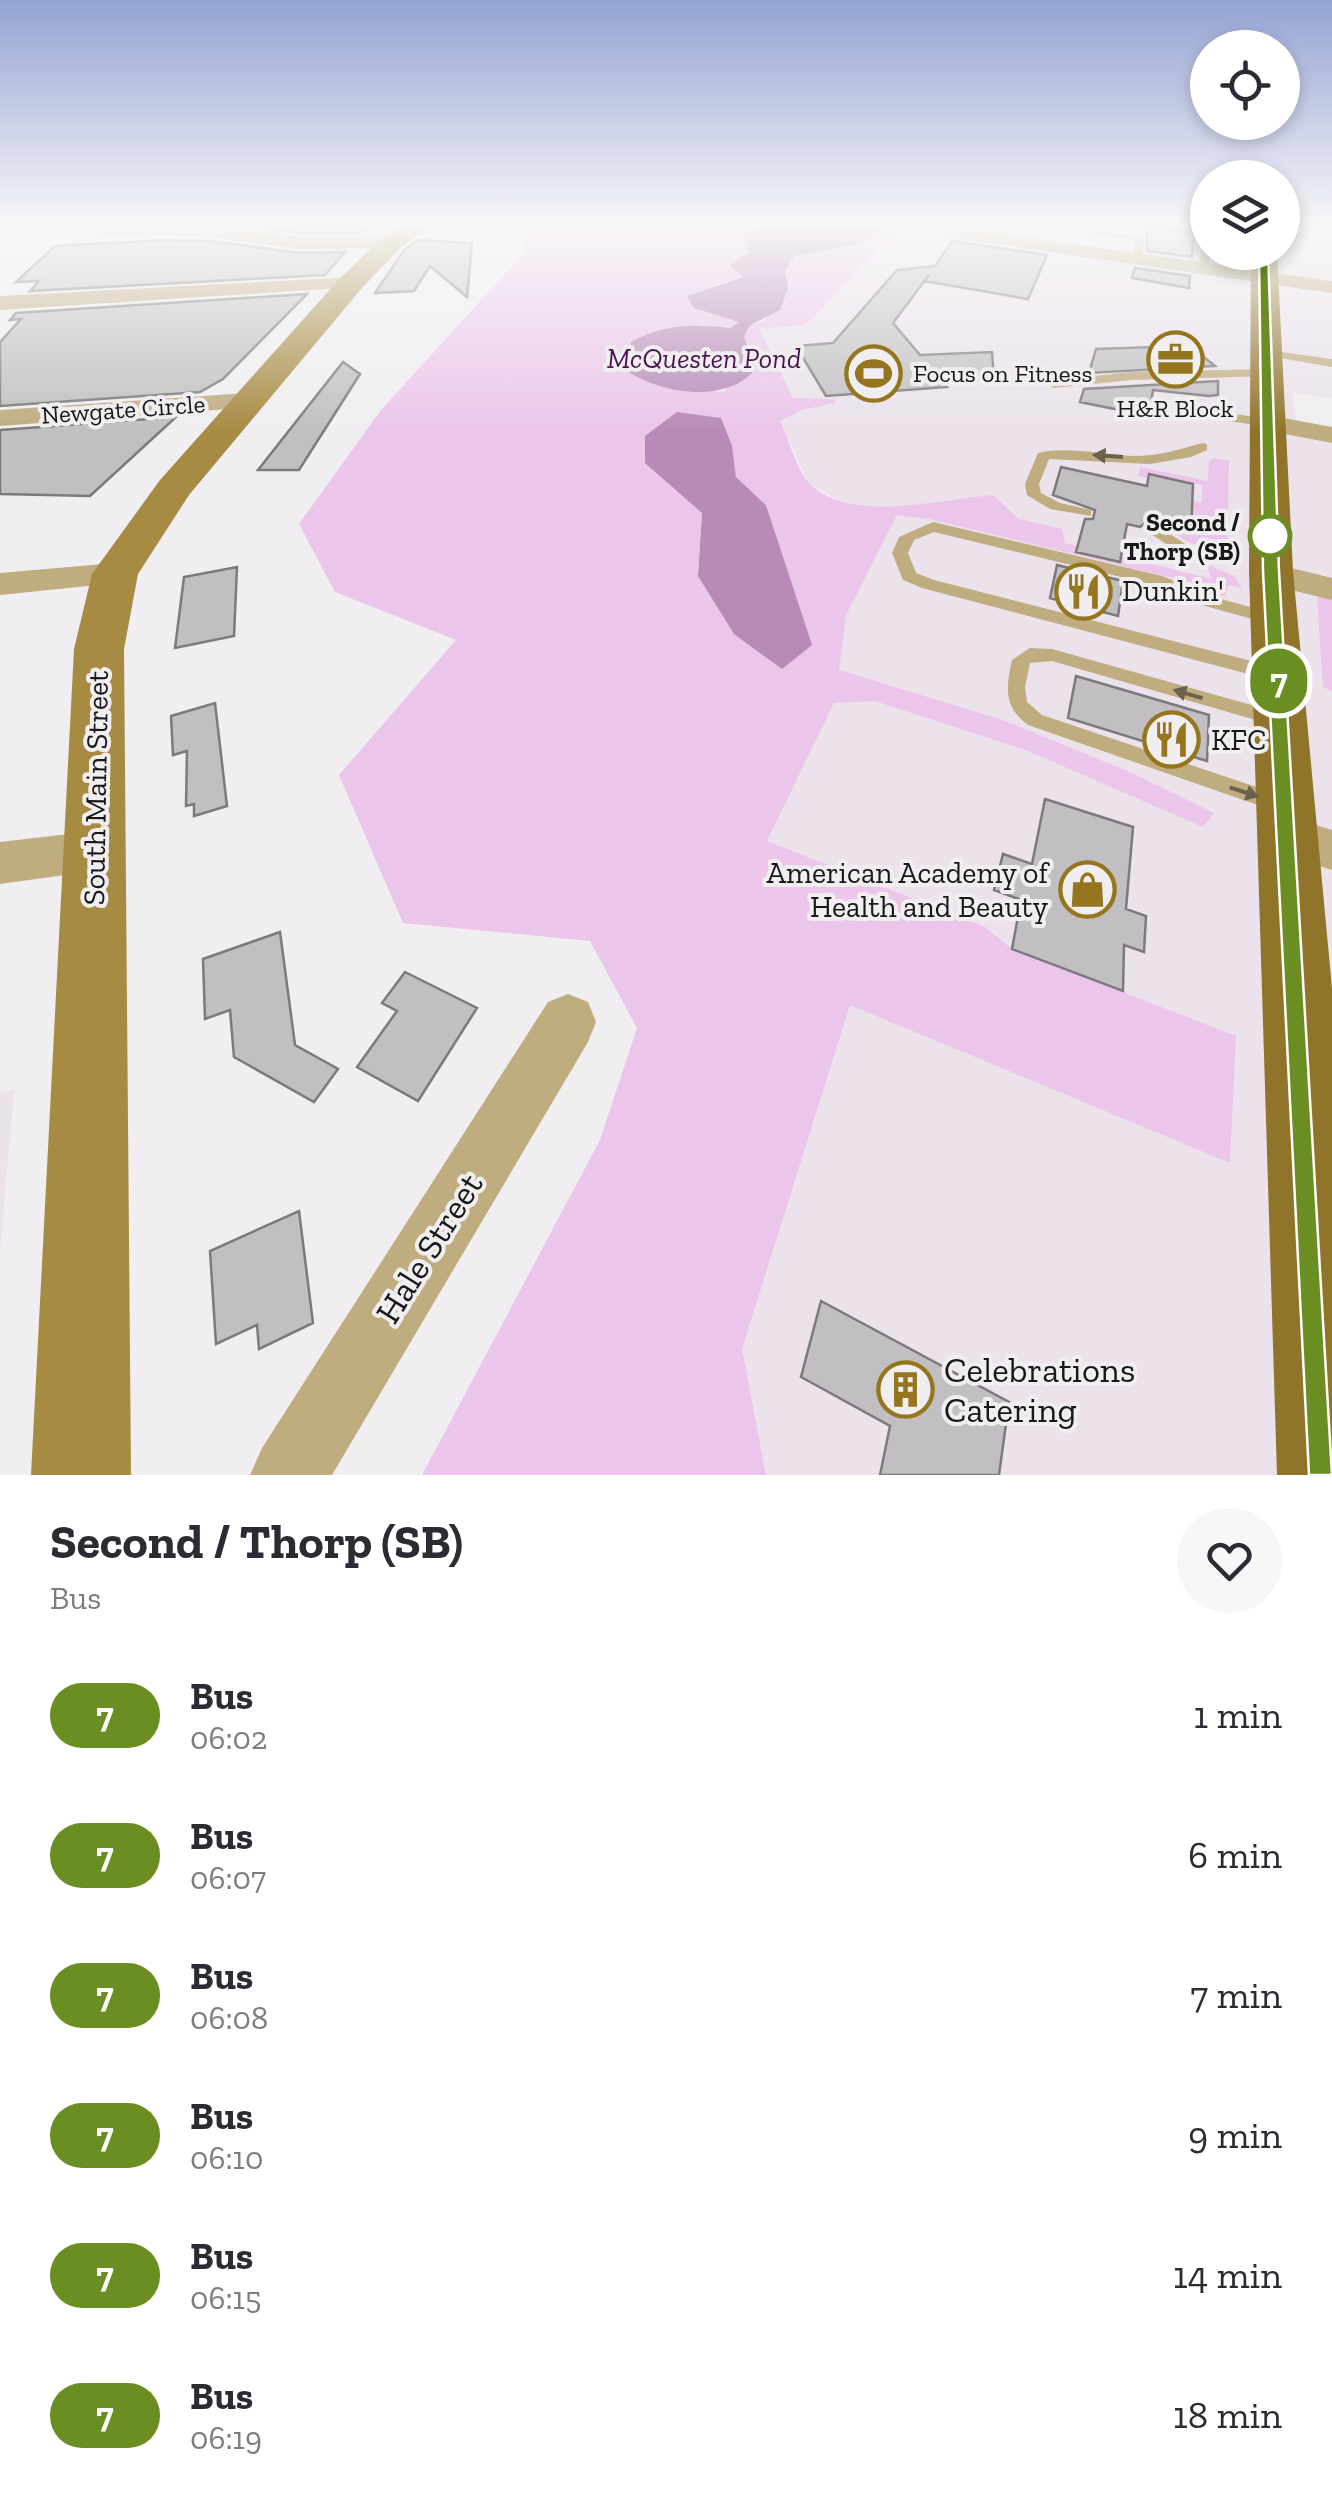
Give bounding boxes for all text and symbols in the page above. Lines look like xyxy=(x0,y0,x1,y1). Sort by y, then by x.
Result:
map controls xyxy=(1190,30,1300,270)
button: locate xyxy=(1190,30,1300,140)
button: layers xyxy=(1190,160,1300,270)
office icon: H&R Block xyxy=(1145,329,1205,389)
water label: McQuesten Pond xyxy=(607,342,801,375)
sports icon: Focus on Fitness xyxy=(844,343,904,403)
place label: Focus on Fitness xyxy=(913,358,1093,388)
street label: Newgate Circle xyxy=(40,388,206,430)
place label: H&R Block xyxy=(1116,393,1234,423)
one-way arrow xyxy=(1091,448,1123,464)
place label: Second / Thorp (SB) xyxy=(1124,507,1241,566)
marker: Second / Thorp (SB) xyxy=(1249,515,1291,557)
restaurant icon: Dunkin' xyxy=(1053,561,1113,621)
place label: Dunkin' xyxy=(1122,573,1224,609)
line badge: 7 xyxy=(1246,648,1312,714)
text: 7 xyxy=(1270,660,1288,702)
street label: South Main Street xyxy=(76,670,116,906)
one-way arrow xyxy=(1172,686,1203,701)
restaurant icon: KFC xyxy=(1142,710,1202,770)
place label: KFC xyxy=(1211,722,1266,758)
one-way arrow xyxy=(1230,786,1260,801)
place label: American Academy of Health and Beauty xyxy=(767,855,1050,925)
shop icon: American Academy of Health and Beauty xyxy=(1057,860,1117,920)
street label: Hale Street xyxy=(366,1165,492,1331)
place label: Celebrations Catering xyxy=(944,1349,1135,1431)
building icon: Celebrations Catering xyxy=(875,1360,935,1420)
button: heart xyxy=(1177,1508,1282,1613)
text: Second / Thorp (SB) xyxy=(50,1513,463,1570)
text: Bus xyxy=(50,1579,101,1617)
text: Bus xyxy=(190,1673,253,1719)
text: 1 min xyxy=(1194,1692,1282,1738)
text: 7 xyxy=(96,1694,114,1736)
text: 06:02 xyxy=(190,1719,268,1757)
text: Bus xyxy=(190,1813,253,1859)
text: 6 min xyxy=(1188,1832,1282,1878)
text: 7 xyxy=(96,1834,114,1876)
text: 06:07 xyxy=(190,1859,266,1897)
text: Bus xyxy=(190,1953,253,1999)
text: 7 min xyxy=(1190,1972,1282,2018)
text: 7 xyxy=(96,1974,114,2016)
text: 06:08 xyxy=(190,1999,268,2037)
text: Bus xyxy=(190,2093,253,2139)
text: 9 min xyxy=(1188,2112,1282,2158)
text: 7 xyxy=(96,2114,114,2156)
text: 06:10 xyxy=(190,2139,263,2177)
text: Bus xyxy=(190,2233,253,2279)
text: 14 min xyxy=(1173,2252,1282,2298)
text: 7 xyxy=(96,2254,114,2296)
text: 06:15 xyxy=(190,2279,261,2317)
text: Bus xyxy=(190,2373,253,2419)
text: 18 min xyxy=(1173,2392,1282,2438)
text: 7 xyxy=(96,2394,114,2436)
text: 06:19 xyxy=(190,2419,262,2457)

